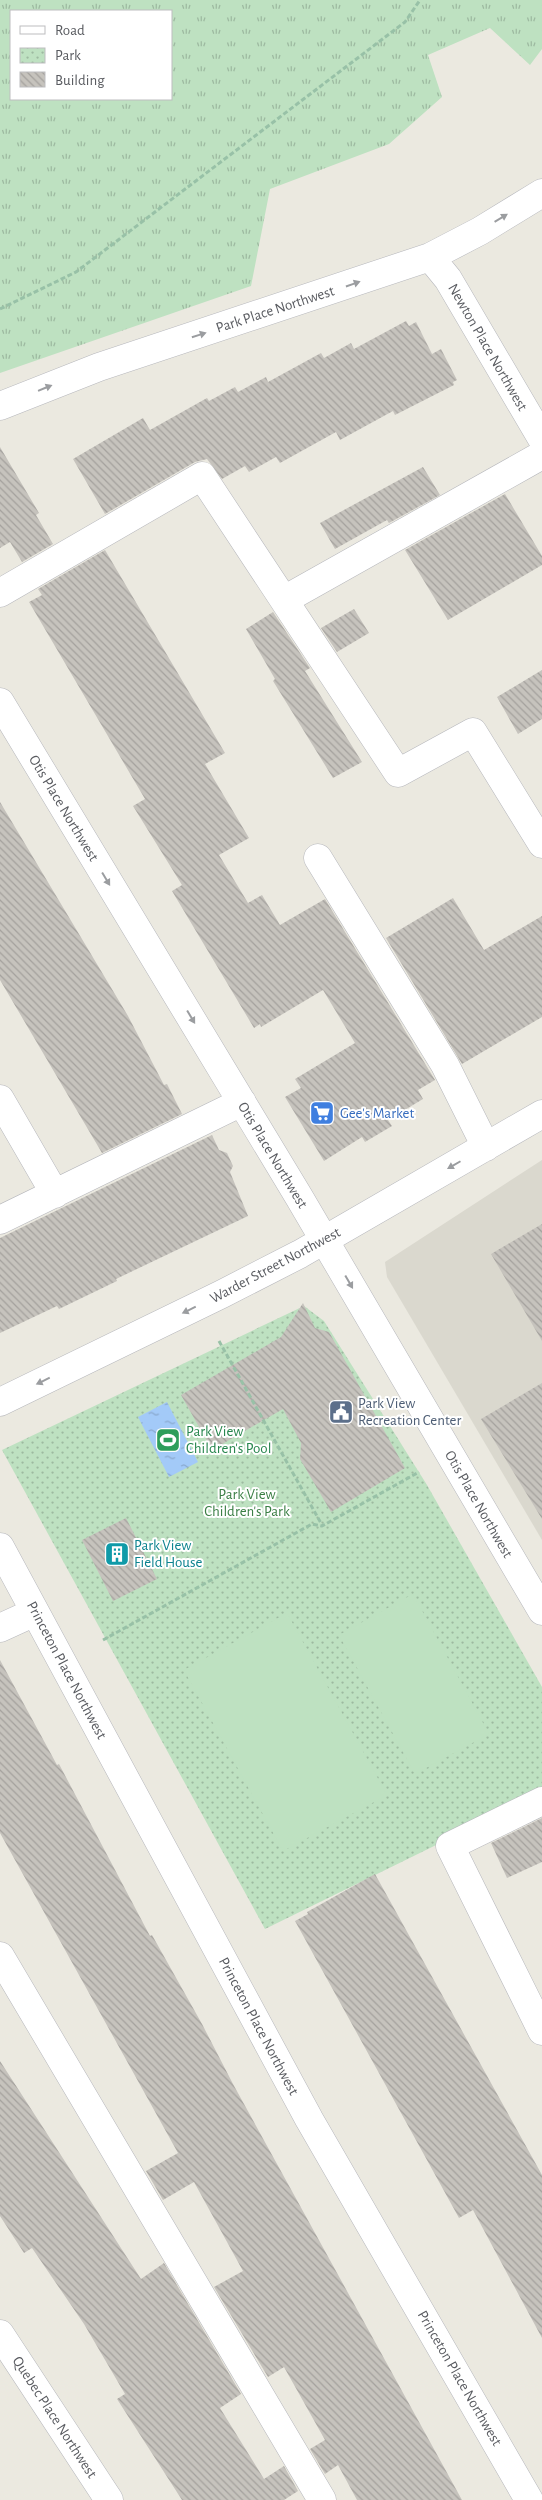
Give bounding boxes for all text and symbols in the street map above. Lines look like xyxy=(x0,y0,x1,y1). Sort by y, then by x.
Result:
legend xyxy=(10,10,172,100)
text: Road xyxy=(55,23,85,38)
text: Park xyxy=(55,48,81,63)
text: Building xyxy=(55,73,105,88)
one-way arrow xyxy=(494,214,507,223)
one-way arrow xyxy=(346,280,361,288)
street label: Newton Place Northwest xyxy=(445,281,530,414)
street label: Park Place Northwest xyxy=(214,283,336,336)
one-way arrow xyxy=(191,330,206,338)
one-way arrow xyxy=(38,383,52,391)
street label: Otis Place Northwest xyxy=(26,753,101,864)
one-way arrow xyxy=(102,872,111,885)
one-way arrow xyxy=(186,1011,195,1024)
street label: Otis Place Northwest xyxy=(235,1100,310,1211)
supermarket icon: Gee's Market xyxy=(309,1100,335,1126)
place label: Gee's Market xyxy=(340,1106,415,1121)
one-way arrow xyxy=(447,1161,462,1169)
street label: Warder Street Northwest xyxy=(207,1225,343,1306)
one-way arrow xyxy=(345,1276,354,1289)
one-way arrow xyxy=(182,1306,196,1314)
one-way arrow xyxy=(36,1377,50,1385)
place label: Park View Recreation Center xyxy=(358,1396,462,1428)
public building icon: Park View Recreation Center xyxy=(328,1399,354,1425)
place label: Park View Children's Pool xyxy=(186,1424,271,1456)
sports icon: Park View Children's Pool xyxy=(155,1427,181,1453)
street label: Otis Place Northwest xyxy=(442,1448,515,1561)
park label: Park View Children's Park xyxy=(204,1487,290,1519)
place label: Park View Field House xyxy=(134,1538,203,1570)
building icon: Park View Field House xyxy=(104,1541,130,1567)
street label: Princeton Place Northwest xyxy=(24,1599,109,1742)
street label: Princeton Place Northwest xyxy=(216,1955,301,2098)
street label: Princeton Place Northwest xyxy=(415,2308,505,2449)
street label: Quebec Place Northwest xyxy=(10,2354,100,2481)

